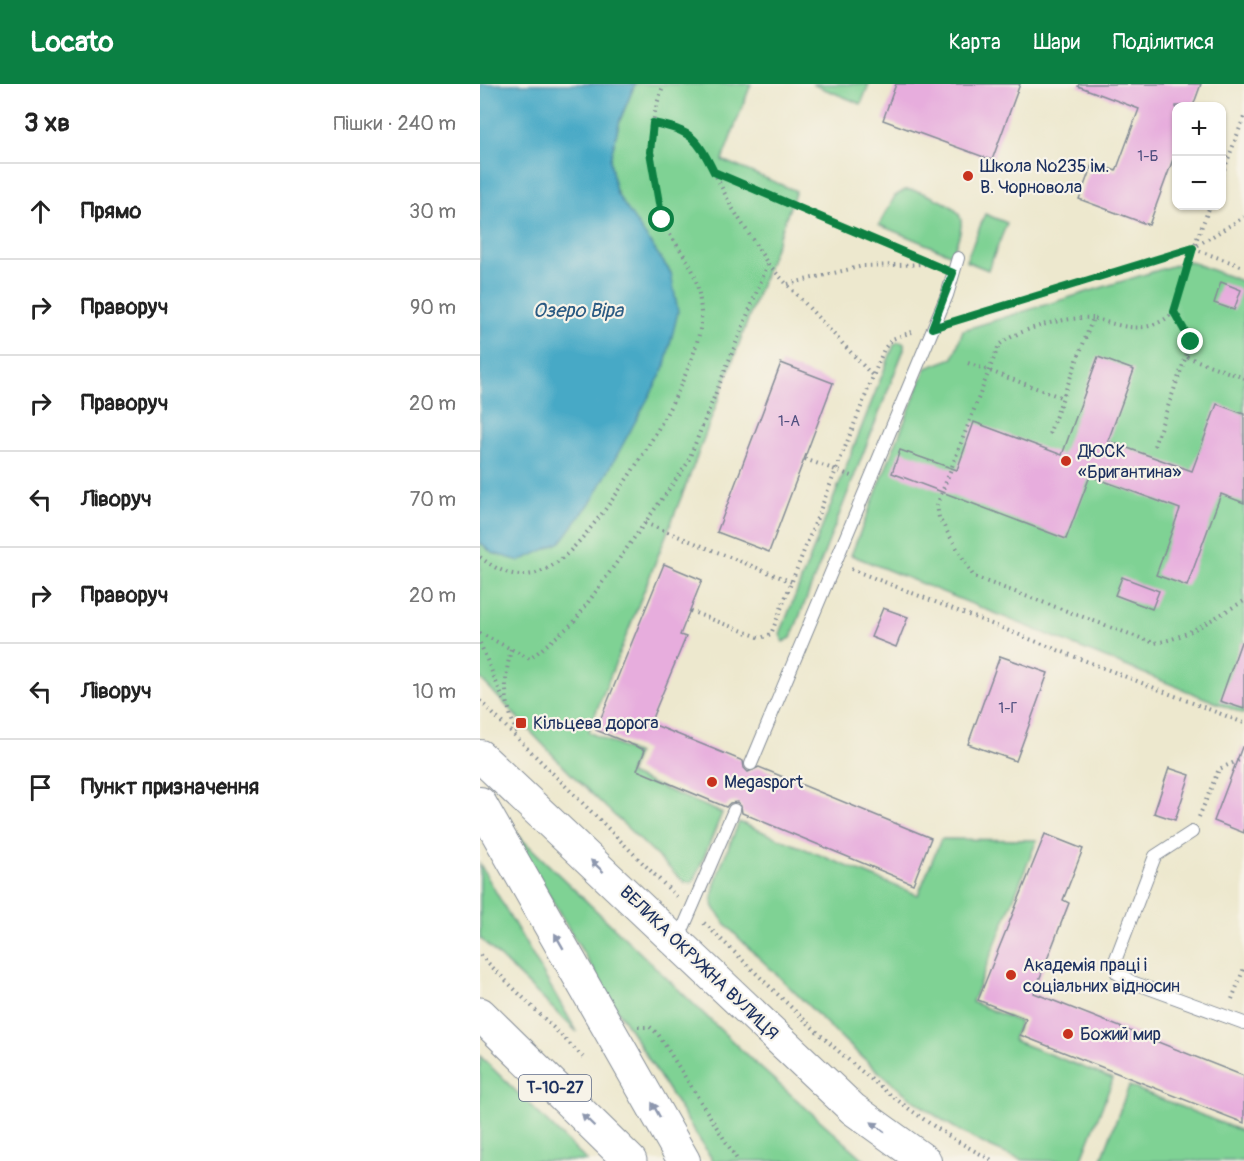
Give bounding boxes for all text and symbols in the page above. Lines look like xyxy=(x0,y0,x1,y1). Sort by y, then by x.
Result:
text: Locato xyxy=(30,25,114,60)
text: Карта xyxy=(949,29,1001,56)
text: Шари xyxy=(1034,29,1080,56)
text: Поділитися xyxy=(1113,29,1214,56)
map controls xyxy=(1172,102,1226,210)
button: + xyxy=(1172,102,1226,156)
text: 3 хв xyxy=(24,107,70,139)
text: Пішки · 240 m xyxy=(333,111,456,136)
house number: 1-Б xyxy=(1137,147,1159,166)
place label: Школа №235 ім. В. Чорновола xyxy=(980,155,1110,199)
button: − xyxy=(1172,156,1226,210)
marker: Школа №235 ім. В. Чорновола xyxy=(961,169,975,183)
icon: ahead xyxy=(24,195,57,228)
text: Прямо xyxy=(81,197,141,225)
text: 30 m xyxy=(409,199,456,224)
route start xyxy=(648,206,674,232)
icon: right xyxy=(24,291,57,324)
text: Праворуч xyxy=(81,293,168,321)
text: 90 m xyxy=(410,295,456,320)
water label: Озеро Віра xyxy=(533,298,625,323)
route end xyxy=(1177,328,1203,354)
icon: right xyxy=(24,387,57,420)
text: Праворуч xyxy=(81,389,168,417)
text: 20 m xyxy=(409,391,456,416)
house number: 1-А xyxy=(778,412,800,431)
place label: ДЮСК «Бригантина» xyxy=(1077,440,1181,484)
marker: ДЮСК «Бригантина» xyxy=(1059,454,1073,468)
icon: left xyxy=(24,483,57,516)
text: Ліворуч xyxy=(81,485,152,513)
text: 70 m xyxy=(410,487,456,512)
icon: right xyxy=(24,579,57,612)
text: Праворуч xyxy=(81,581,168,609)
text: 20 m xyxy=(409,583,456,608)
icon: left xyxy=(24,675,57,708)
text: Ліворуч xyxy=(81,677,152,705)
text: 10 m xyxy=(412,679,456,704)
house number: 1-Г xyxy=(998,699,1018,718)
place label: Кільцева дорога xyxy=(533,712,659,735)
marker: Кільцева дорога xyxy=(514,716,528,730)
icon: arrive xyxy=(24,771,57,804)
place label: Megasport xyxy=(724,771,804,794)
text: Пункт призначення xyxy=(81,773,259,801)
marker: Megasport xyxy=(705,775,719,789)
one-way arrow xyxy=(590,859,604,873)
street label: ВЕЛИКА ОКРУЖНА ВУЛИЦЯ xyxy=(615,881,783,1045)
one-way arrow xyxy=(554,933,565,949)
place label: Академія праці і соціальних відносин xyxy=(1023,954,1180,998)
marker: Академія праці і соціальних відносин xyxy=(1004,968,1018,982)
place label: Божий мир xyxy=(1080,1023,1161,1046)
marker: Божий мир xyxy=(1061,1027,1075,1041)
road number: Т-10-27 xyxy=(519,1075,591,1101)
one-way arrow xyxy=(651,1101,661,1118)
one-way arrow xyxy=(581,1114,595,1128)
one-way arrow xyxy=(870,1122,885,1134)

